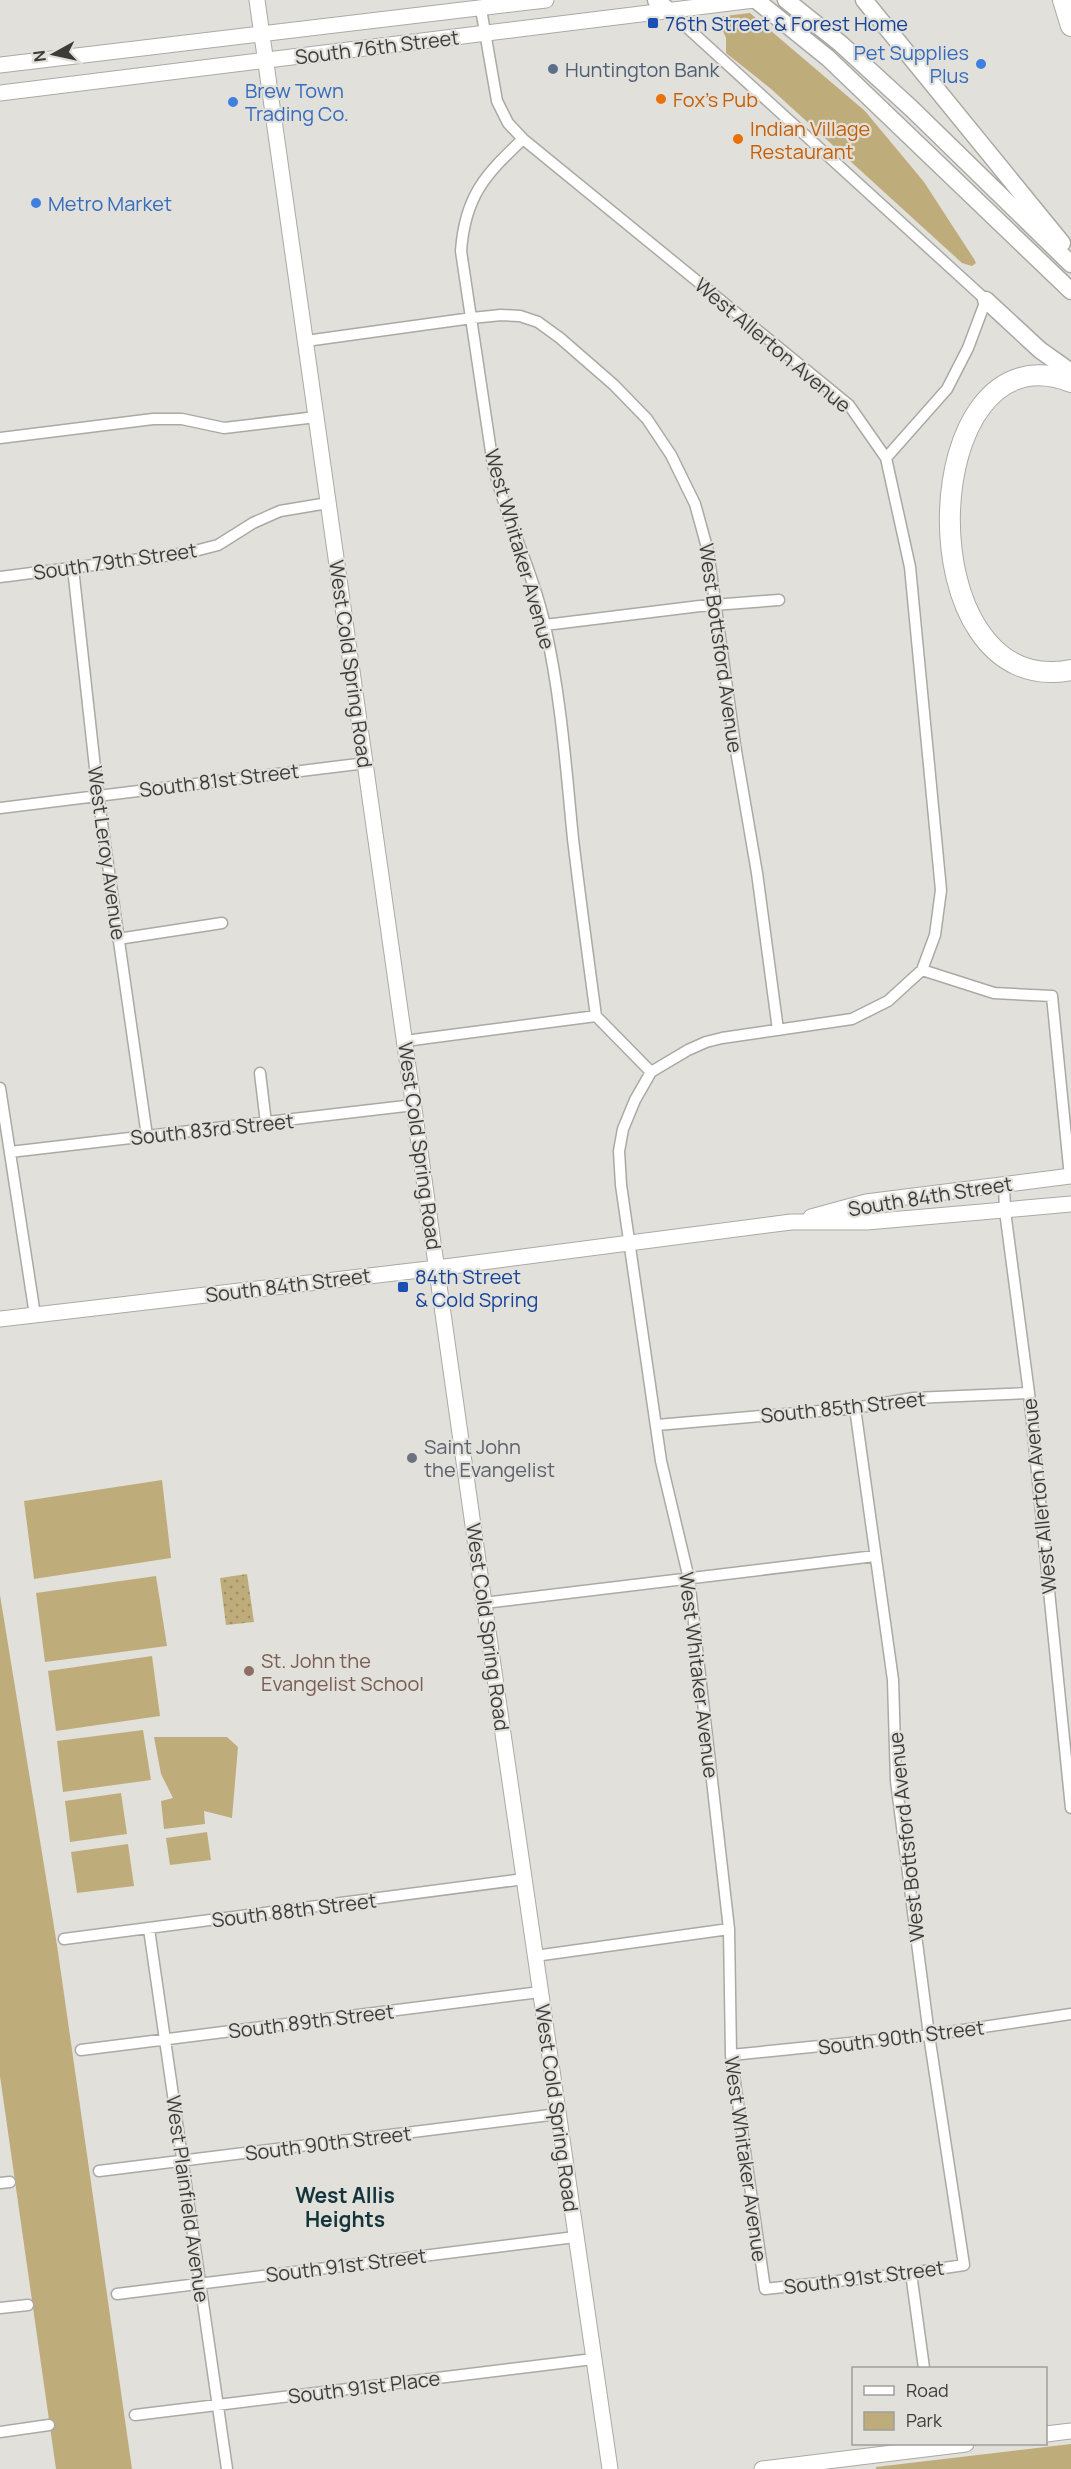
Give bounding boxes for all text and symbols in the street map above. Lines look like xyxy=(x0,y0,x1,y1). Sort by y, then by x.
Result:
place label: 76th Street & Forest Home xyxy=(665,10,908,37)
marker: 76th Street & Forest Home xyxy=(646,16,660,30)
north arrow xyxy=(24,24,84,84)
street label: South 76th Street xyxy=(293,24,461,70)
place label: Pet Supplies Plus xyxy=(854,39,969,89)
text: N xyxy=(27,49,51,63)
place label: Huntington Bank xyxy=(565,56,720,83)
marker: Pet Supplies Plus xyxy=(974,57,988,71)
marker: Huntington Bank xyxy=(546,62,560,76)
place label: Brew Town Trading Co. xyxy=(245,77,349,127)
place label: Fox’s Pub xyxy=(673,86,758,113)
marker: Fox’s Pub xyxy=(654,92,668,106)
marker: Brew Town Trading Co. xyxy=(226,95,240,109)
place label: Indian Village Restaurant xyxy=(750,115,870,165)
marker: Indian Village Restaurant xyxy=(731,132,745,146)
place label: Metro Market xyxy=(48,190,172,217)
marker: Metro Market xyxy=(29,196,43,210)
street label: West Allerton Avenue xyxy=(689,272,857,418)
street label: West Whitaker Avenue xyxy=(478,446,562,652)
street label: South 79th Street xyxy=(31,536,199,586)
street label: West Bottsford Avenue xyxy=(693,542,749,754)
street label: West Cold Spring Road xyxy=(323,558,379,770)
street label: South 81st Street xyxy=(138,757,300,803)
street label: West Leroy Avenue xyxy=(81,764,133,942)
street label: West Cold Spring Road xyxy=(392,1040,448,1252)
street label: South 83rd Street xyxy=(129,1107,295,1151)
street label: South 84th Street xyxy=(846,1170,1014,1222)
street label: South 84th Street xyxy=(204,1261,372,1309)
place label: 84th Street & Cold Spring xyxy=(415,1263,538,1313)
marker: 84th Street & Cold Spring xyxy=(396,1280,410,1294)
street label: South 85th Street xyxy=(759,1385,927,1429)
street label: West Allerton Avenue xyxy=(1015,1397,1063,1595)
place label: Saint John the Evangelist xyxy=(424,1433,555,1483)
marker: Saint John the Evangelist xyxy=(405,1451,419,1465)
street label: West Cold Spring Road xyxy=(460,1521,516,1733)
street label: West Whitaker Avenue xyxy=(673,1571,725,1779)
place label: St. John the Evangelist School xyxy=(261,1647,424,1697)
marker: St. John the Evangelist School xyxy=(242,1664,256,1678)
street label: West Bottsford Avenue xyxy=(882,1731,930,1943)
street label: South 88th Street xyxy=(210,1886,378,1934)
street label: South 89th Street xyxy=(227,1997,395,2045)
street label: West Cold Spring Road xyxy=(529,2002,585,2214)
street label: South 90th Street xyxy=(816,2013,986,2061)
street label: West Whitaker Avenue xyxy=(718,2055,774,2263)
street label: West Plainfield Avenue xyxy=(160,2094,216,2304)
street label: South 90th Street xyxy=(243,2119,413,2167)
district label: West Allis Heights xyxy=(295,2181,395,2233)
street label: South 91st Street xyxy=(264,2242,428,2288)
street label: South 91st Street xyxy=(782,2254,946,2300)
street label: South 91st Place xyxy=(286,2364,442,2410)
legend xyxy=(852,2367,1047,2445)
text: Road xyxy=(906,2378,949,2402)
text: Park xyxy=(906,2408,943,2432)

